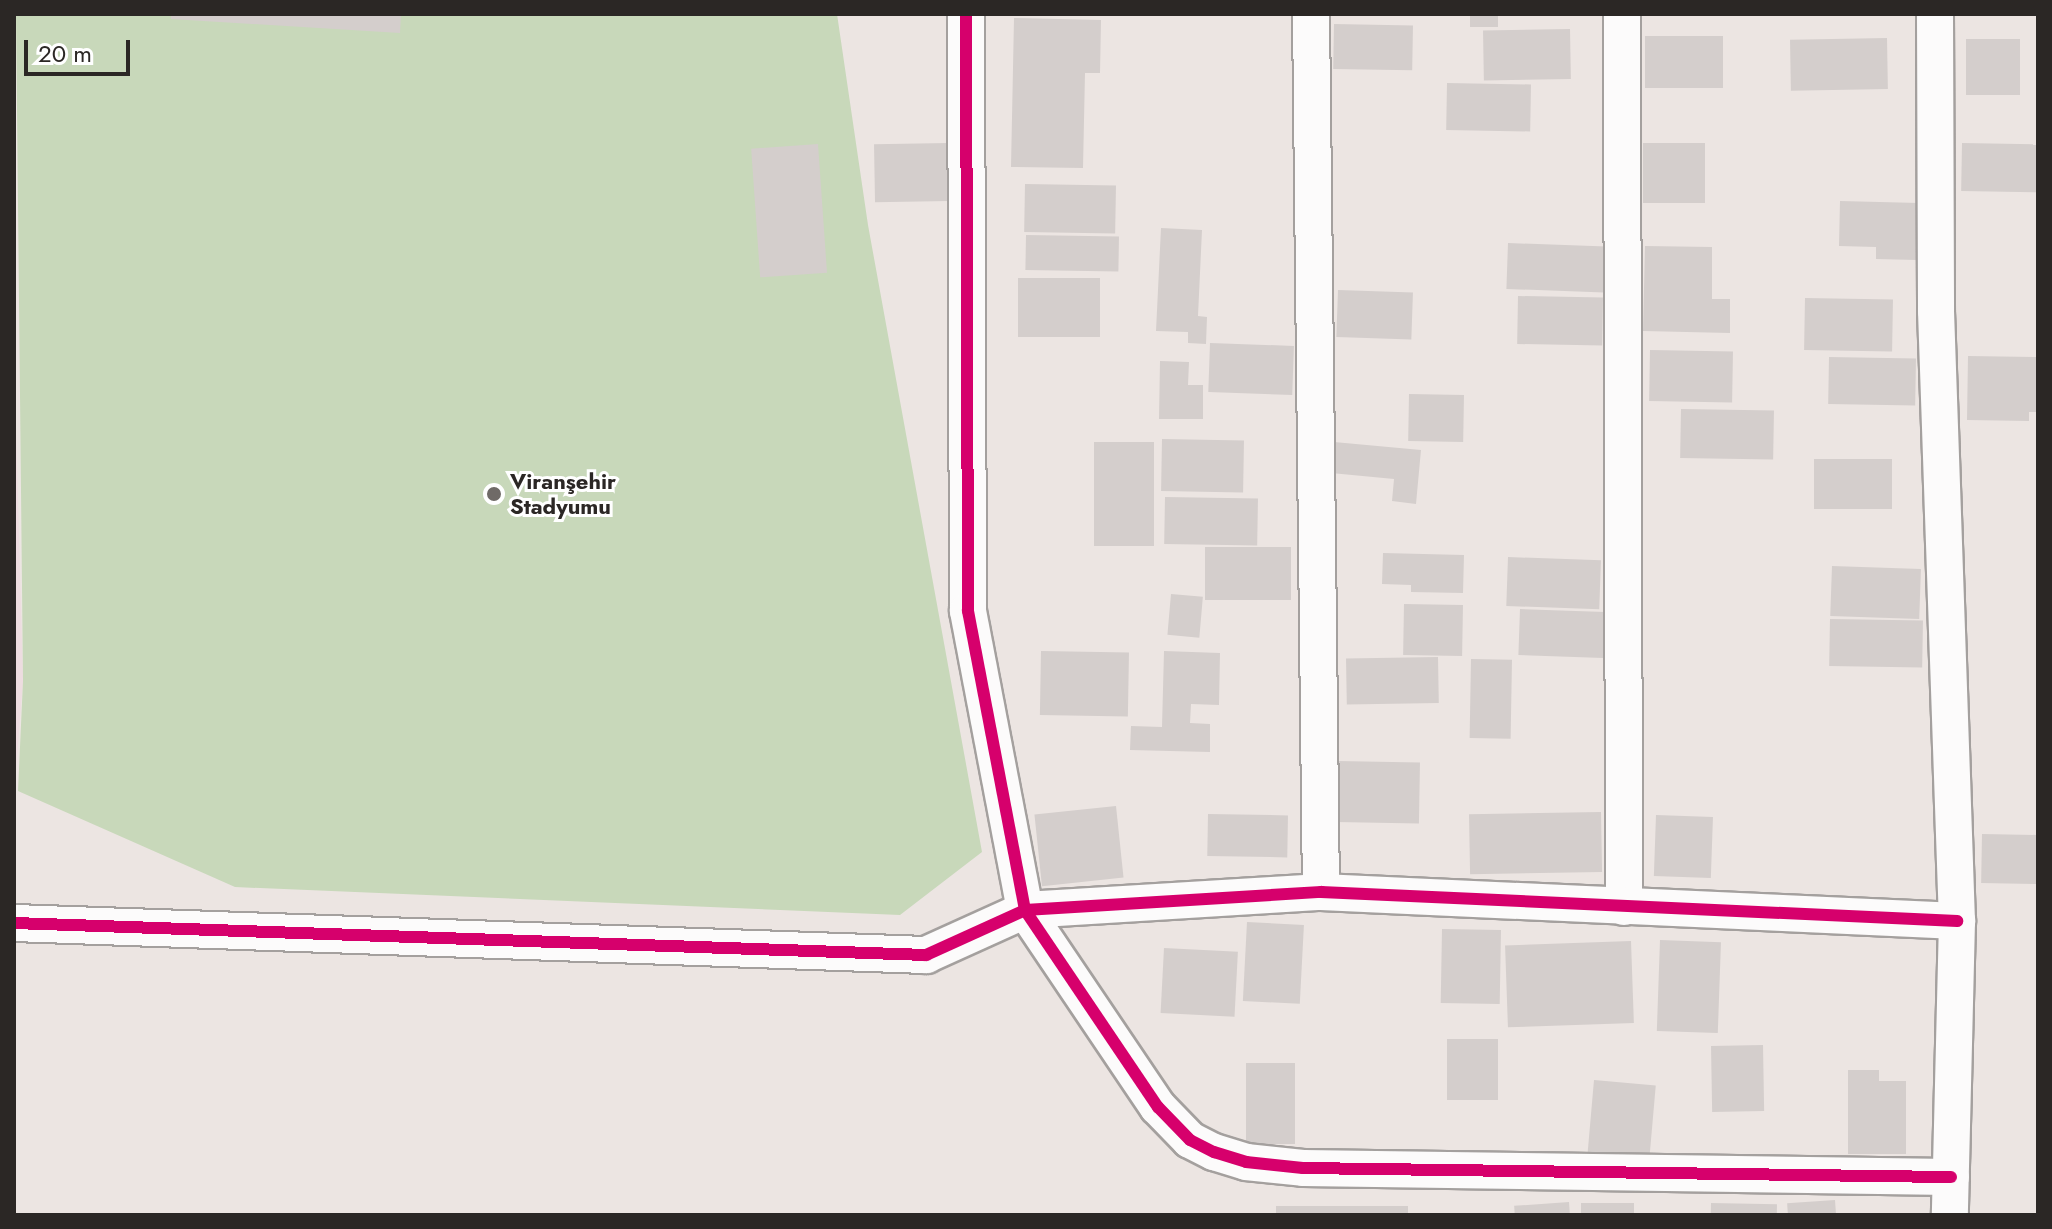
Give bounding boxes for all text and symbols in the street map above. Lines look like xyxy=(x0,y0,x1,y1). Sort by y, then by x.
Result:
scale bar xyxy=(28,24,134,74)
text: 20 m xyxy=(38,36,92,71)
place label: Viranşehir Stadyumu xyxy=(510,468,616,520)
marker: Viranşehir Stadyumu xyxy=(485,485,503,503)

